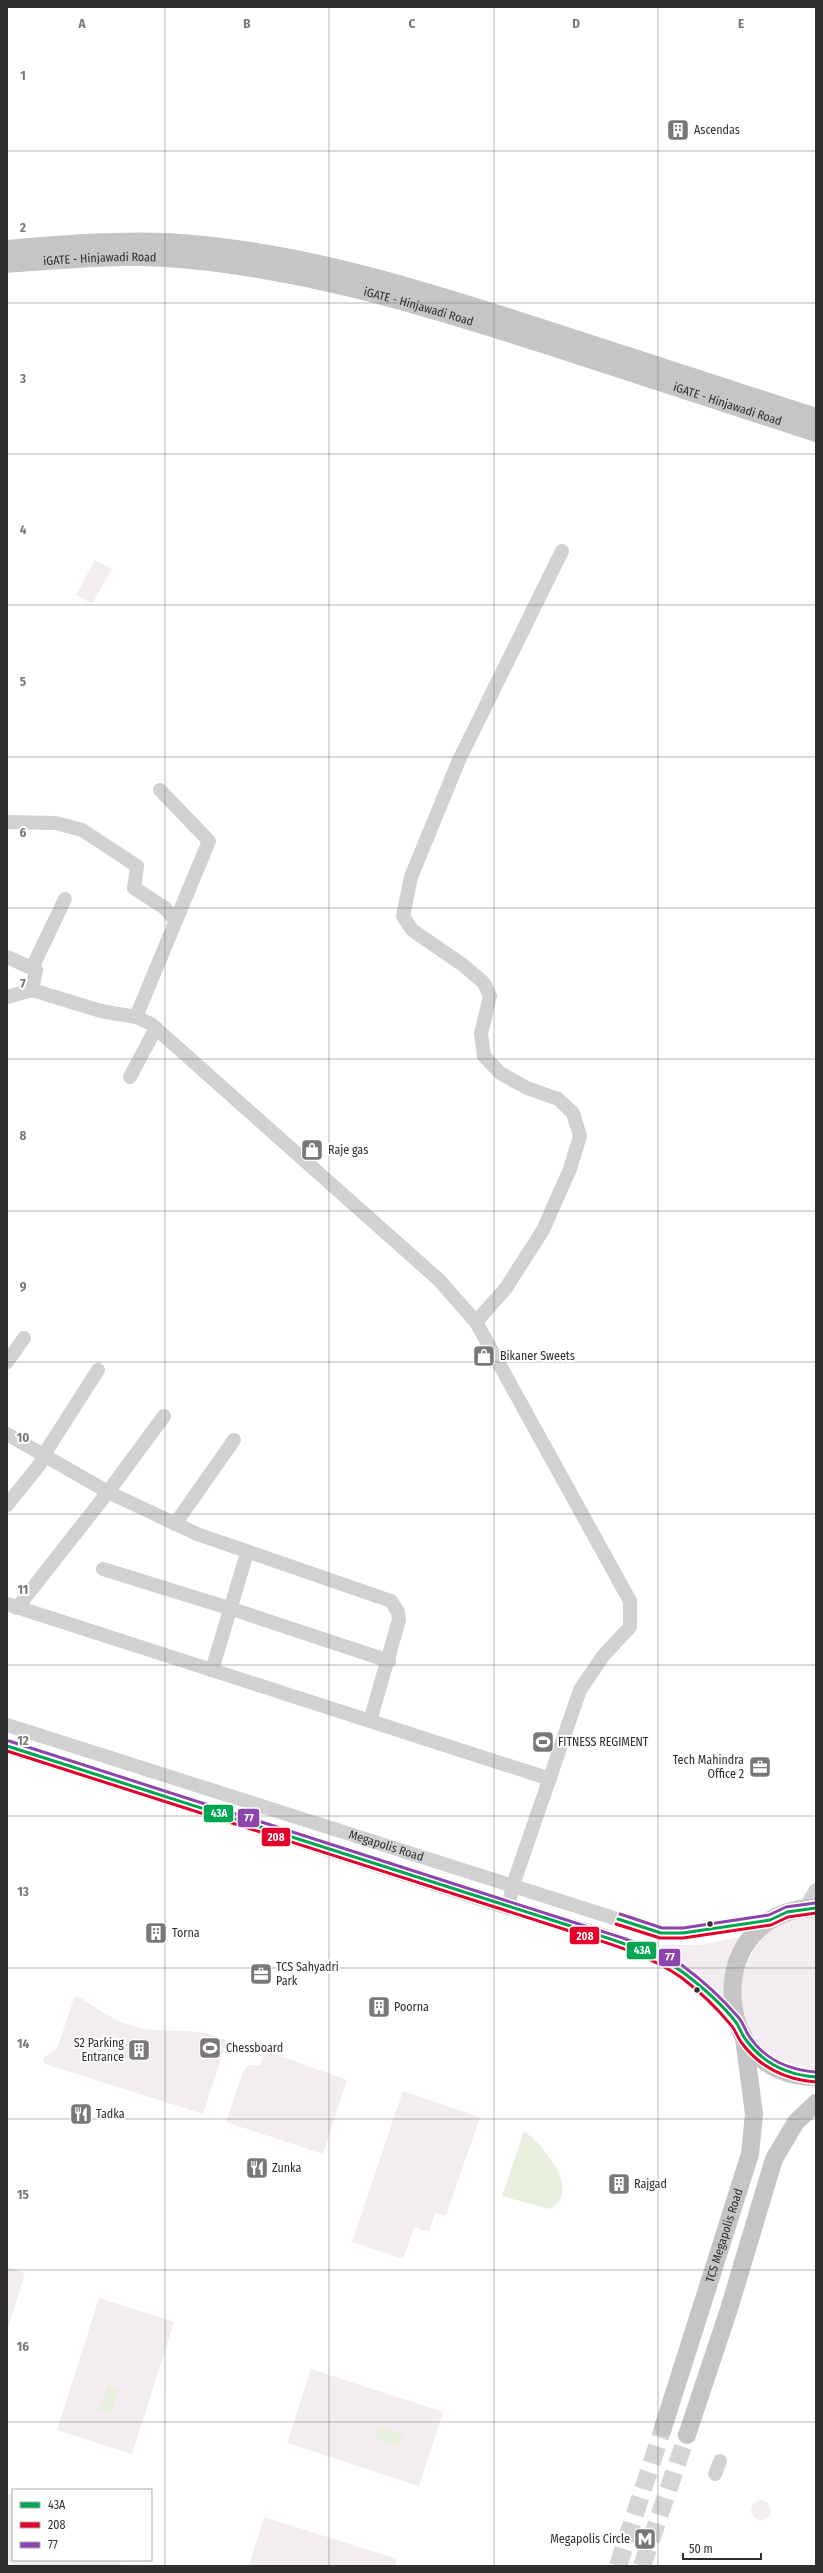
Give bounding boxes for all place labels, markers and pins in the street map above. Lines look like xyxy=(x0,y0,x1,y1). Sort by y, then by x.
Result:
building icon: Ascendas xyxy=(665,117,691,143)
place label: Ascendas xyxy=(694,123,740,137)
shop icon: Raje gas xyxy=(299,1137,325,1163)
place label: Raje gas xyxy=(328,1143,368,1157)
shop icon: Bikaner Sweets xyxy=(471,1343,497,1369)
place label: Bikaner Sweets xyxy=(500,1349,575,1363)
sports icon: FITNESS REGIMENT xyxy=(530,1729,556,1755)
place label: FITNESS REGIMENT xyxy=(558,1735,649,1749)
place label: Tech Mahindra Office 2 xyxy=(673,1753,744,1781)
office icon: Tech Mahindra Office 2 xyxy=(747,1754,773,1780)
unlabelled marker xyxy=(705,1919,715,1929)
building icon: Torna xyxy=(143,1920,169,1946)
place label: Torna xyxy=(172,1926,200,1940)
place label: TCS Sahyadri Park xyxy=(276,1960,339,1988)
office icon: TCS Sahyadri Park xyxy=(248,1961,274,1987)
unlabelled marker xyxy=(692,1985,702,1995)
building icon: Poorna xyxy=(366,1994,392,2020)
place label: Poorna xyxy=(394,2000,429,2014)
sports icon: Chessboard xyxy=(197,2035,223,2061)
place label: S2 Parking Entrance xyxy=(74,2036,124,2064)
building icon: S2 Parking Entrance xyxy=(126,2037,152,2063)
place label: Chessboard xyxy=(226,2041,283,2055)
restaurant icon: Tadka xyxy=(68,2101,94,2127)
place label: Tadka xyxy=(96,2107,125,2121)
restaurant icon: Zunka xyxy=(244,2155,270,2181)
place label: Zunka xyxy=(272,2161,301,2175)
building icon: Rajgad xyxy=(606,2171,632,2197)
place label: Rajgad xyxy=(634,2177,667,2191)
metro station icon: Megapolis Circle xyxy=(632,2526,658,2552)
place label: Megapolis Circle xyxy=(550,2532,630,2546)

